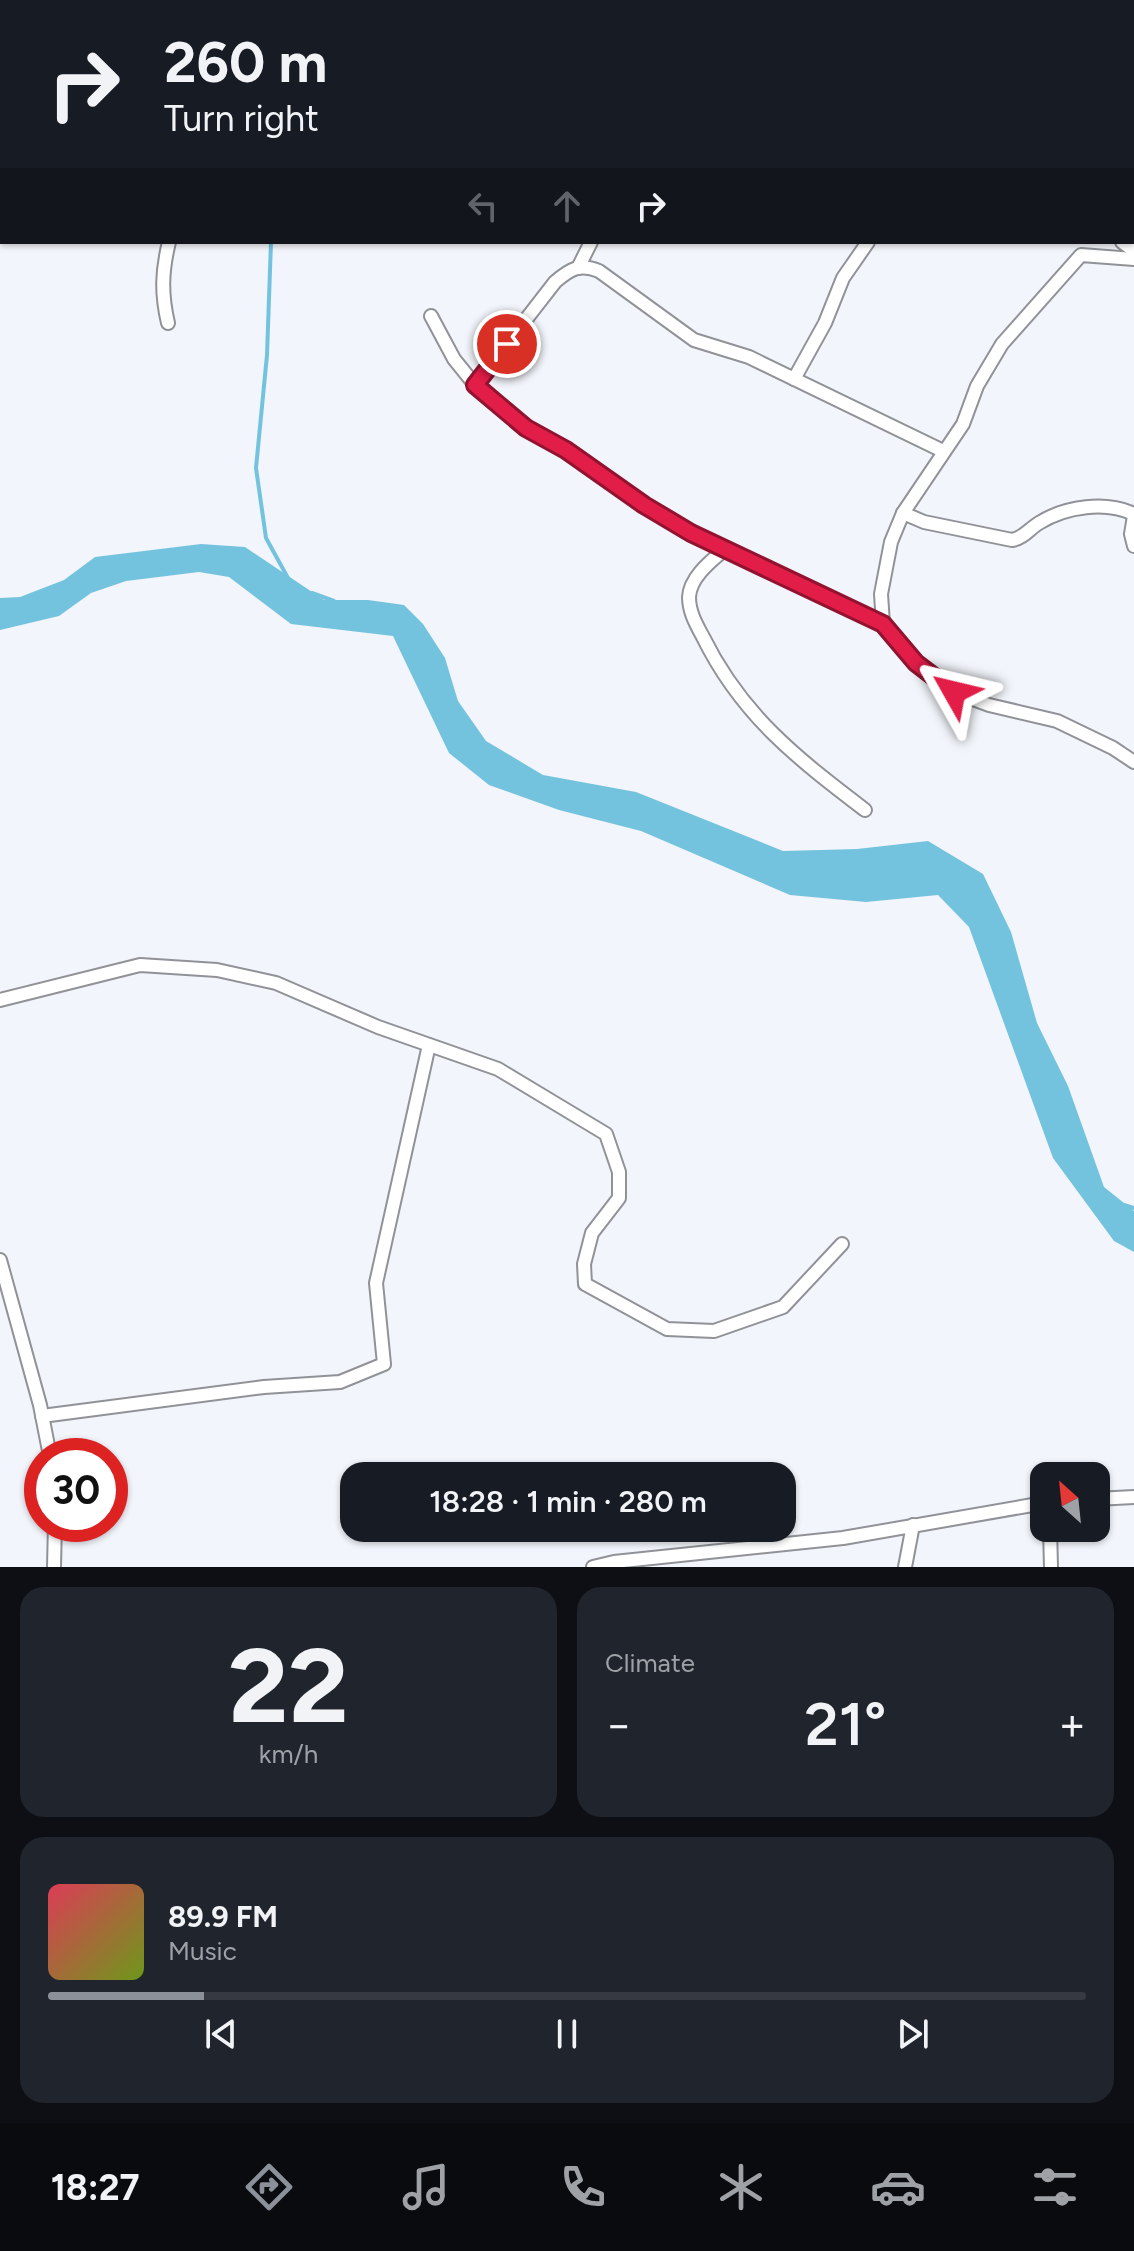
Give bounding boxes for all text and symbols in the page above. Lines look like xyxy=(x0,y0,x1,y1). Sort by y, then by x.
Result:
text: 260 m xyxy=(164,29,327,96)
icon: right xyxy=(32,32,136,136)
text: Turn right xyxy=(164,97,319,140)
icon: left xyxy=(461,184,505,228)
icon: ahead xyxy=(545,184,589,228)
icon: right xyxy=(629,184,673,228)
pin xyxy=(473,310,541,378)
icon: arrive xyxy=(485,322,529,366)
position arrow xyxy=(912,650,996,734)
speed limit sign: 30 xyxy=(24,1438,128,1542)
north arrow xyxy=(1030,1462,1110,1542)
map controls xyxy=(1030,1462,1110,1542)
text: 18:28 · 1 min · 280 m xyxy=(429,1483,707,1520)
text: 22 xyxy=(228,1623,349,1748)
text: Climate xyxy=(605,1647,695,1679)
text: 21° xyxy=(805,1688,886,1760)
text: − xyxy=(605,1698,632,1751)
text: + xyxy=(1059,1698,1086,1751)
text: km/h xyxy=(259,1738,318,1770)
text: 89.9 FM xyxy=(168,1898,278,1935)
text: Music xyxy=(168,1935,237,1967)
icon: previous xyxy=(199,2012,243,2056)
icon: pause xyxy=(545,2012,589,2056)
icon: next xyxy=(891,2012,935,2056)
icon: directions xyxy=(241,2159,297,2215)
icon: music xyxy=(398,2159,454,2215)
icon: phone xyxy=(555,2159,611,2215)
icon: climate xyxy=(713,2159,769,2215)
icon: car xyxy=(870,2159,926,2215)
icon: filters xyxy=(1027,2159,1083,2215)
text: 18:27 xyxy=(51,2166,140,2209)

